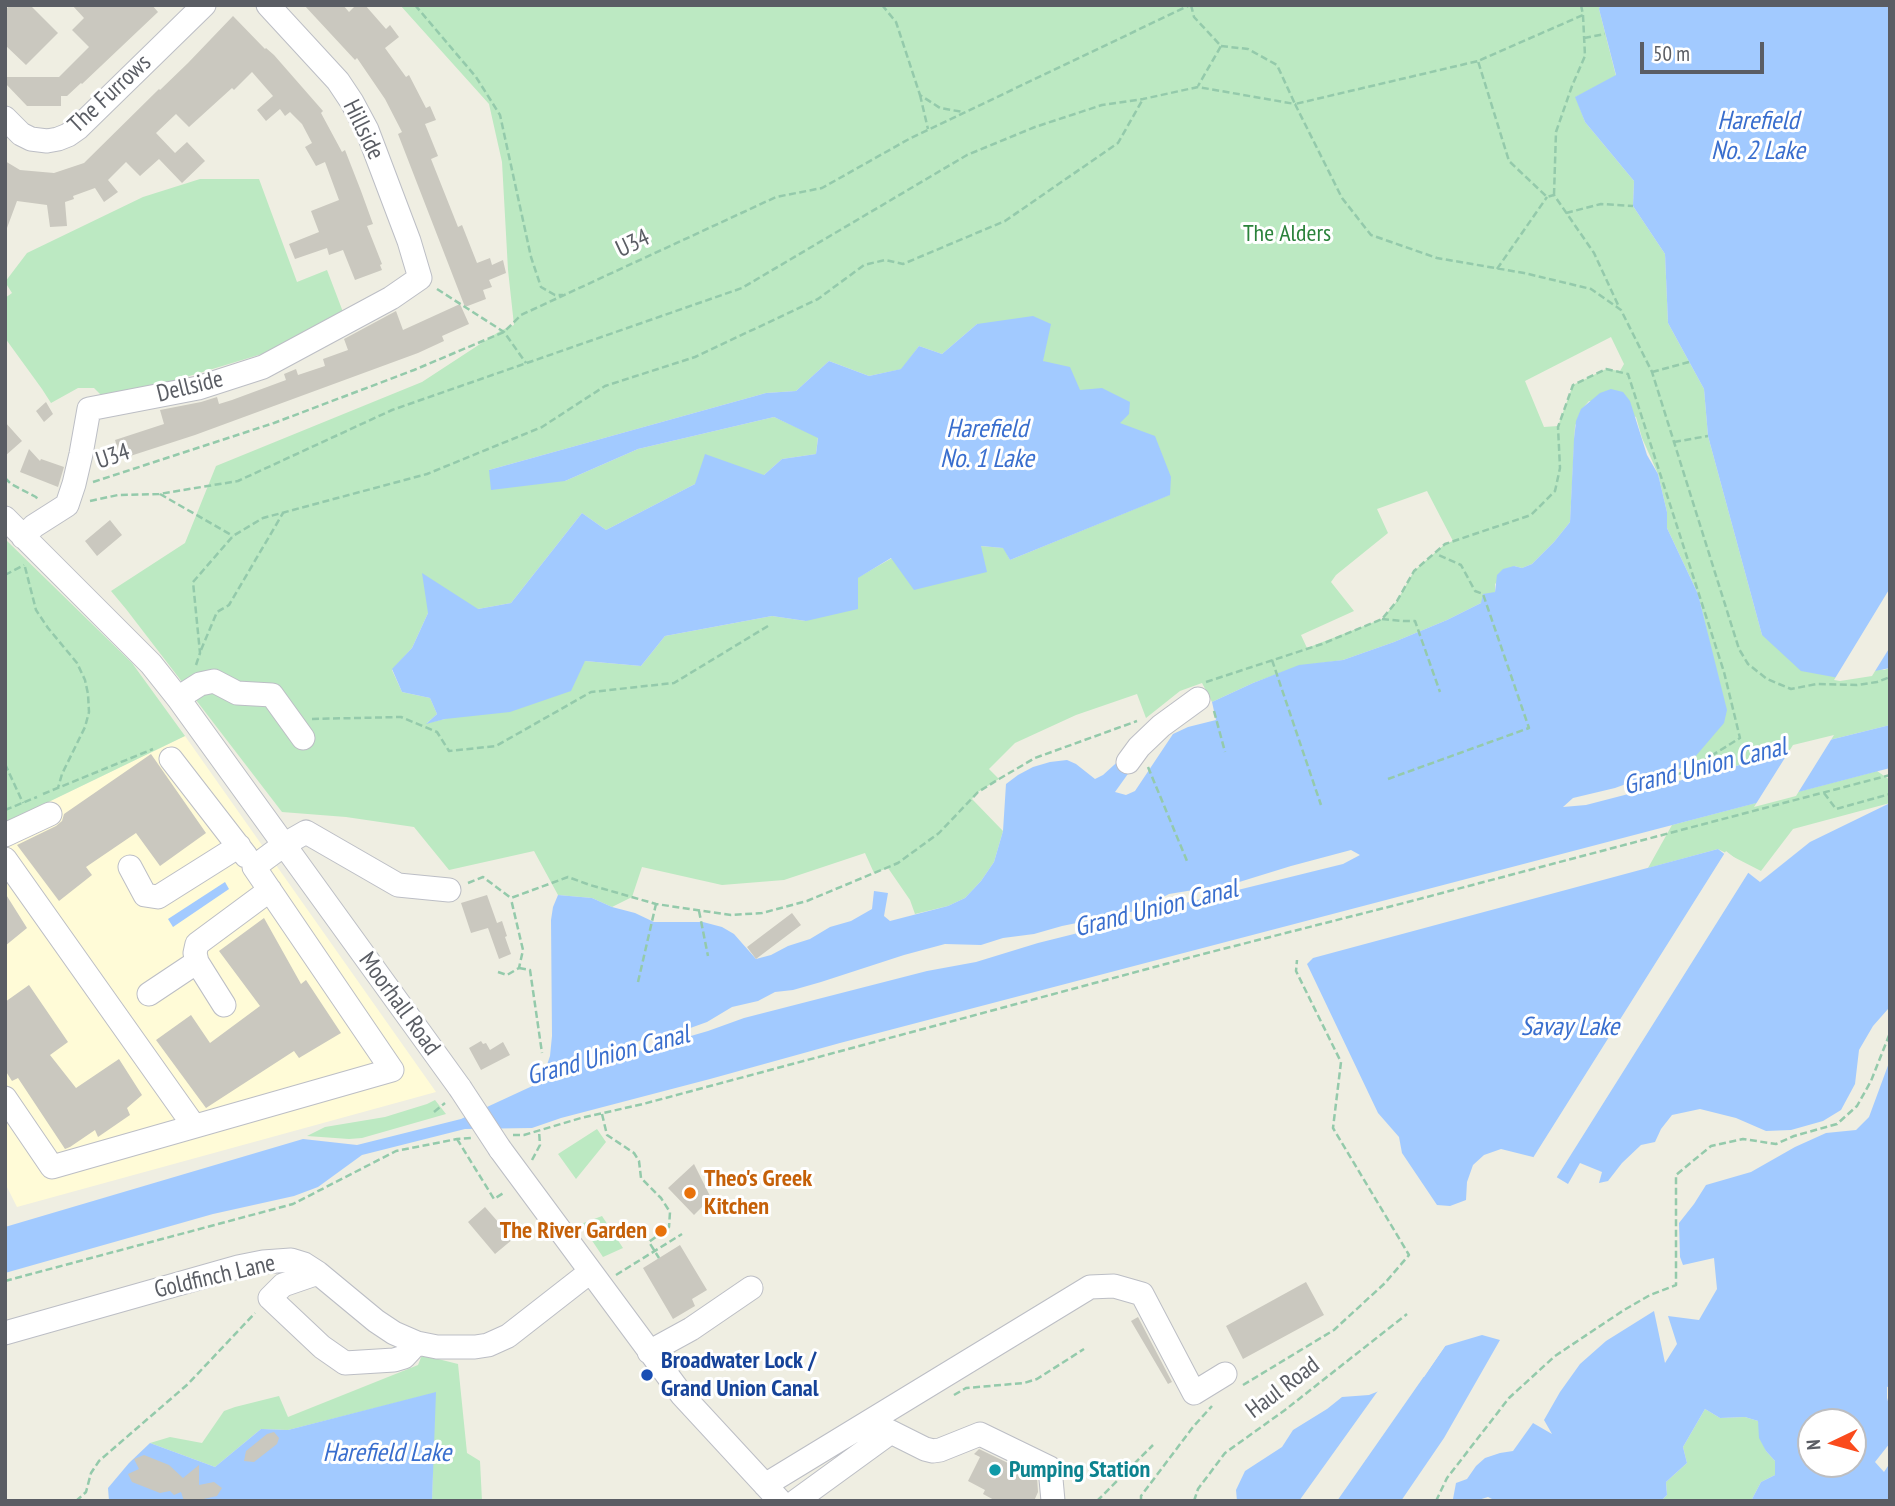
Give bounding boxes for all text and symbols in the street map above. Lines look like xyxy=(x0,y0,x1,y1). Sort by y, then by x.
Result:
scale bar xyxy=(1643,28,1767,72)
text: 50 m xyxy=(1653,40,1690,67)
street label: The Furrows xyxy=(63,49,157,139)
street label: Hillside xyxy=(336,95,390,165)
water label: Harefield No. 2 Lake xyxy=(1711,106,1805,168)
park label: The Alders xyxy=(1243,220,1331,248)
street label: U34 xyxy=(611,224,655,264)
street label: Dellside xyxy=(154,365,226,409)
water label: Harefield No. 1 Lake xyxy=(940,414,1034,476)
street label: U34 xyxy=(92,438,134,476)
water label: Grand Union Canal xyxy=(1620,732,1790,802)
water label: Grand Union Canal xyxy=(1071,874,1241,944)
street label: Moorhall Road xyxy=(352,947,446,1061)
water label: Savay Lake xyxy=(1521,1012,1619,1044)
water label: Grand Union Canal xyxy=(523,1019,693,1093)
place label: Theo's Greek Kitchen xyxy=(704,1165,812,1221)
marker: Theo's Greek Kitchen xyxy=(682,1185,698,1201)
place label: The River Garden xyxy=(500,1217,647,1245)
marker: The River Garden xyxy=(653,1223,669,1239)
street label: Goldfinch Lane xyxy=(152,1249,278,1305)
place label: Broadwater Lock / Grand Union Canal xyxy=(661,1347,818,1403)
street label: Haul Road xyxy=(1241,1351,1325,1425)
marker: Broadwater Lock / Grand Union Canal xyxy=(639,1367,655,1383)
north arrow xyxy=(1797,1408,1867,1478)
water label: Harefield Lake xyxy=(323,1438,451,1470)
text: N xyxy=(1801,1439,1825,1451)
place label: Pumping Station xyxy=(1009,1456,1150,1484)
marker: Pumping Station xyxy=(987,1462,1003,1478)

